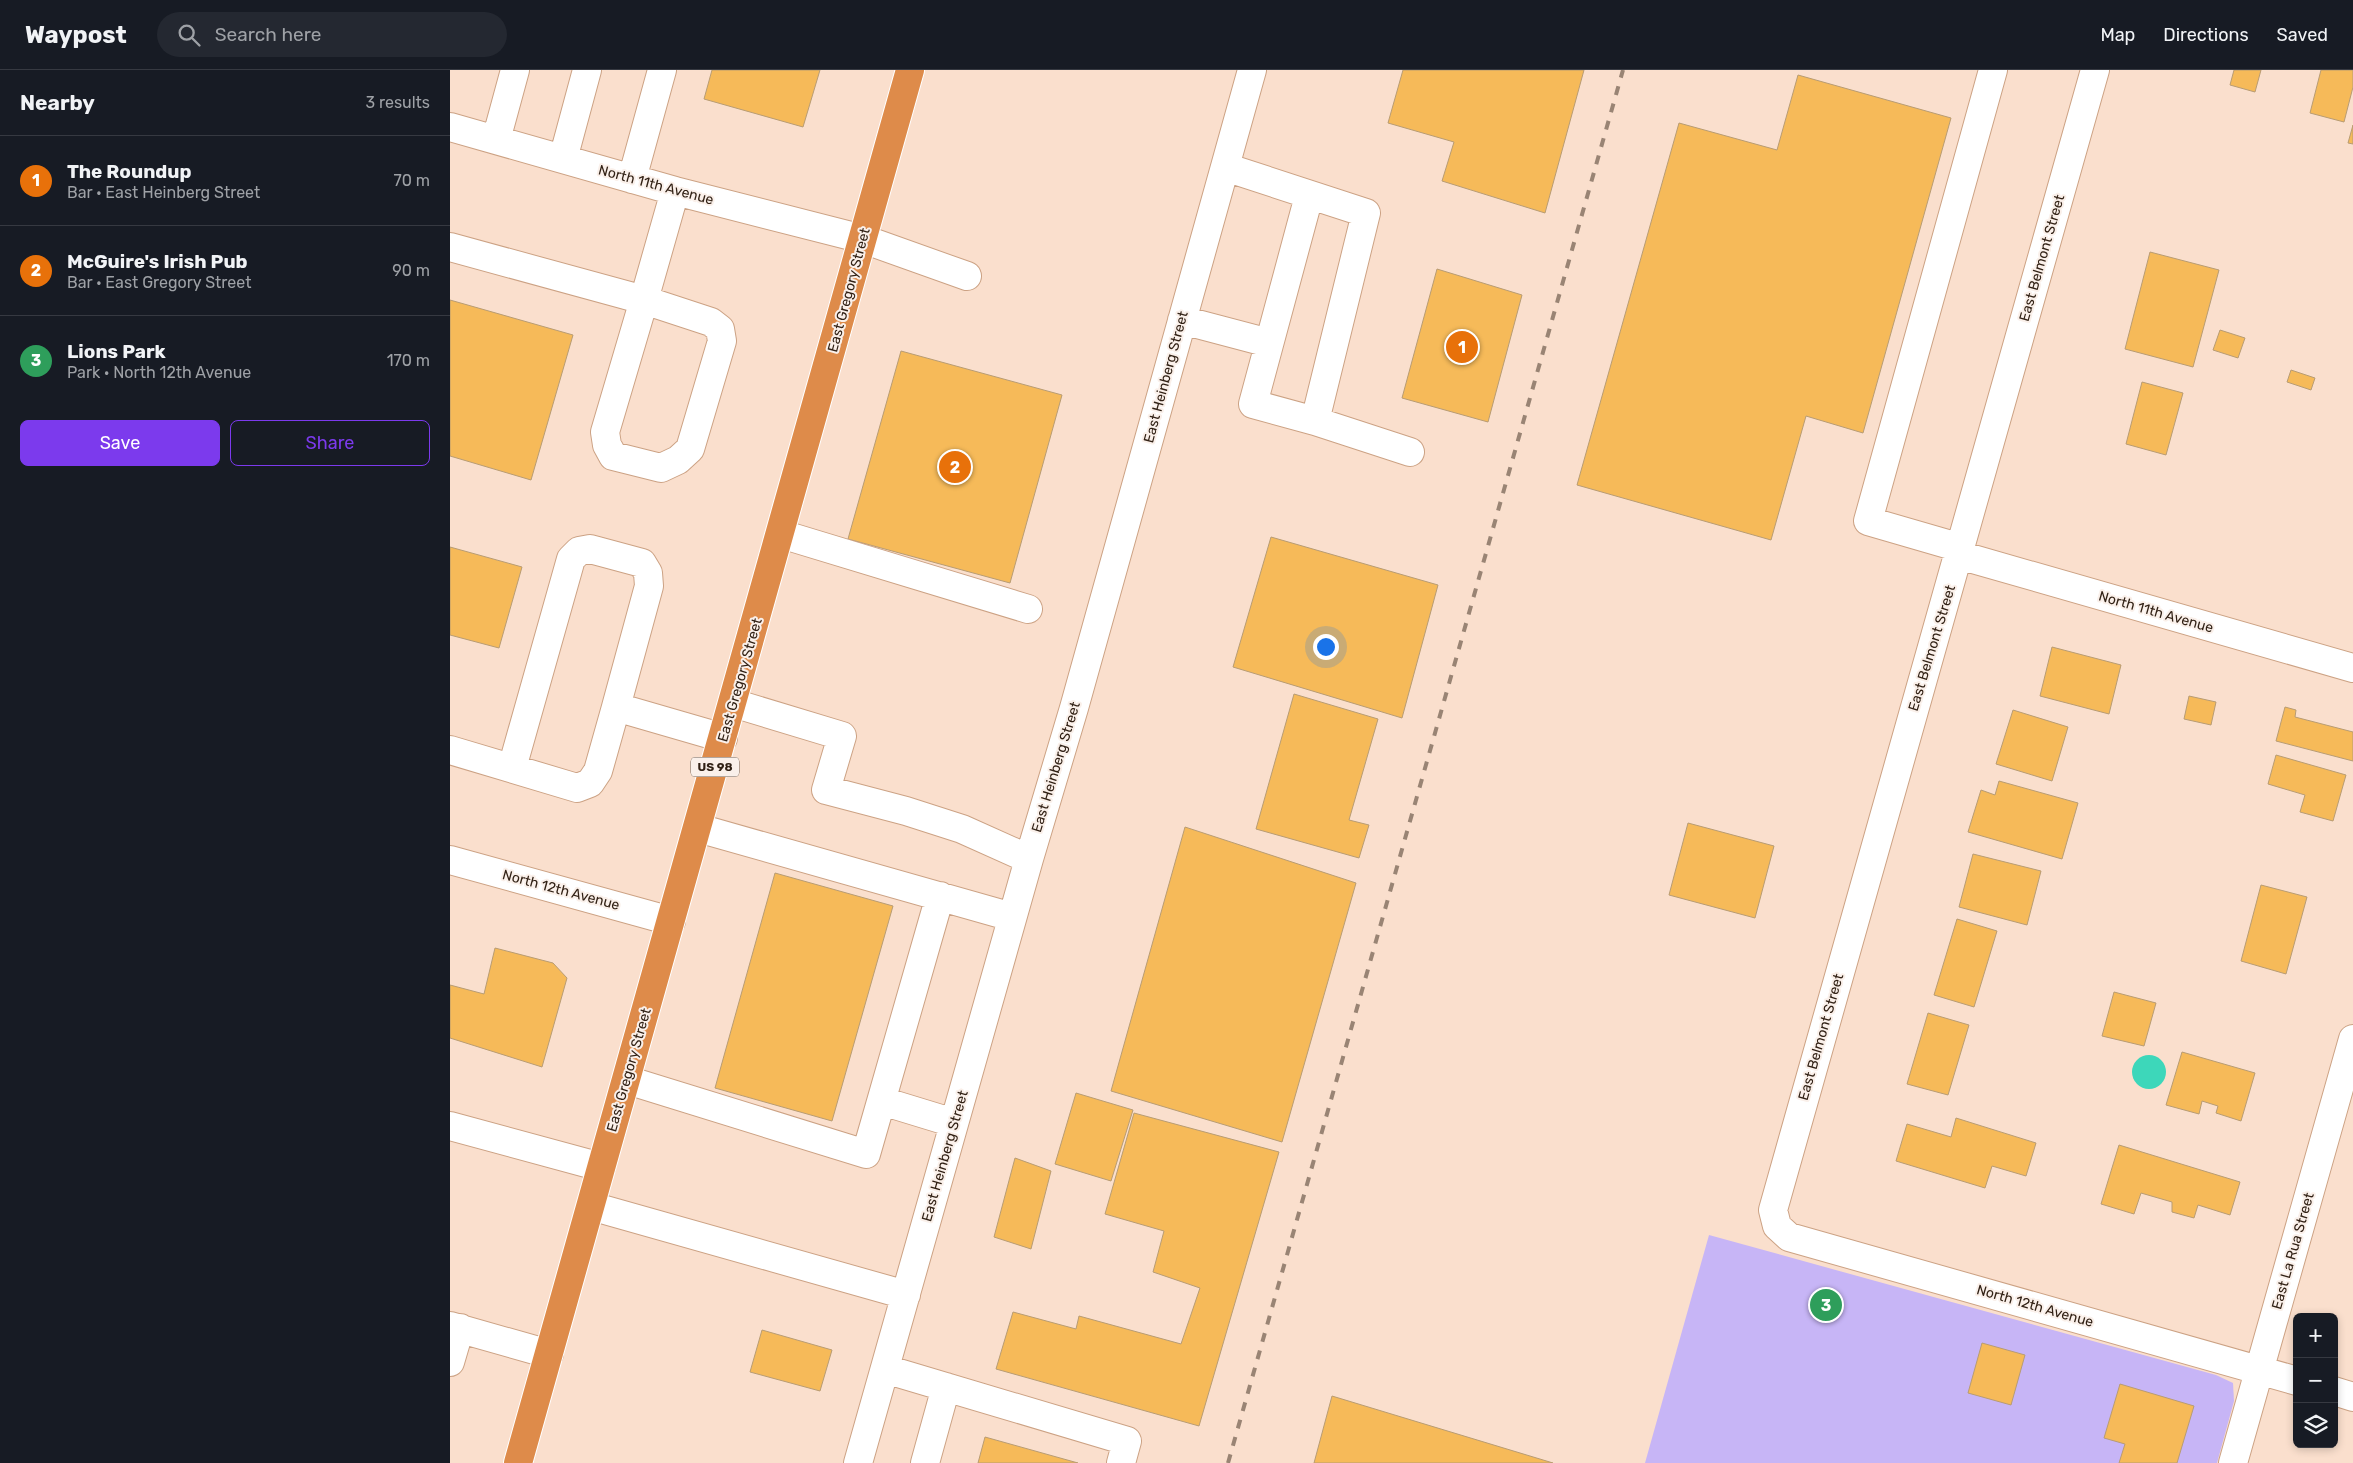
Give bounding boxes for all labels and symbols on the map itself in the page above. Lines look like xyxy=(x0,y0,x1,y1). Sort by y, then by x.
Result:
street label: North 11th Avenue xyxy=(597,161,716,209)
street label: East Belmont Street xyxy=(2016,192,2068,323)
street label: East Gregory Street xyxy=(824,226,874,354)
street label: East Heinberg Street xyxy=(1140,309,1192,445)
pin: 1 xyxy=(1446,328,1478,366)
pin: 2 xyxy=(939,448,971,486)
street label: East Belmont Street xyxy=(1905,582,1959,713)
street label: North 11th Avenue xyxy=(2097,587,2215,637)
street label: East Gregory Street xyxy=(714,616,766,744)
your location xyxy=(1313,634,1339,660)
street label: East Heinberg Street xyxy=(1028,699,1084,834)
road number: US 98 xyxy=(691,758,739,776)
street label: North 12th Avenue xyxy=(500,866,622,914)
street label: East Belmont Street xyxy=(1795,971,1847,1102)
street label: East Gregory Street xyxy=(603,1006,655,1134)
street label: East Heinberg Street xyxy=(918,1088,972,1223)
street label: East La Rua Street xyxy=(2268,1190,2318,1311)
street label: North 12th Avenue xyxy=(1975,1281,2096,1331)
pin: 3 xyxy=(1810,1286,1842,1324)

